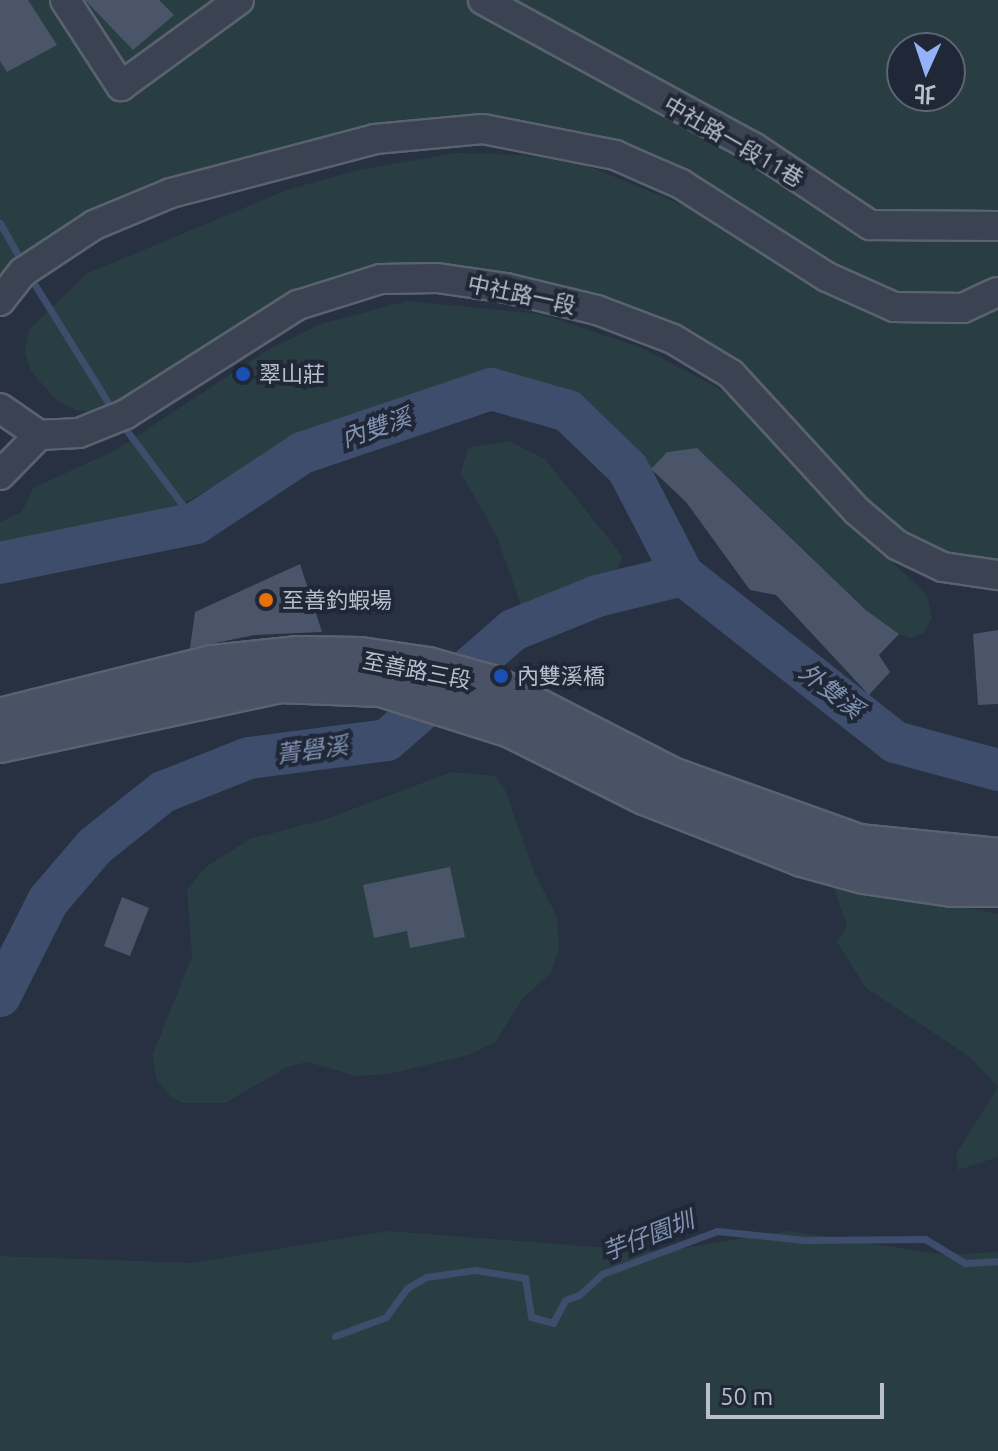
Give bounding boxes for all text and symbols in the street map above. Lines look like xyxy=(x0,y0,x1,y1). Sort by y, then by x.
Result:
north arrow xyxy=(886,32,966,112)
text: 北 xyxy=(913,81,936,108)
street label: 中社路一段11巷 xyxy=(659,90,809,192)
street label: 中社路一段 xyxy=(465,270,579,318)
place label: 翠山莊 xyxy=(259,361,325,387)
marker: 翠山莊 xyxy=(234,365,252,383)
water label: 內雙溪 xyxy=(337,403,415,453)
place label: 至善釣蝦場 xyxy=(282,587,392,613)
marker: 至善釣蝦場 xyxy=(257,591,275,609)
street label: 至善路三段 xyxy=(360,647,474,693)
water label: 外雙溪 xyxy=(794,657,868,725)
place label: 內雙溪橋 xyxy=(517,663,605,689)
marker: 內雙溪橋 xyxy=(492,667,510,685)
water label: 菁礐溪 xyxy=(274,731,350,769)
water label: 芋仔園圳 xyxy=(598,1205,698,1267)
scale bar xyxy=(710,1367,888,1417)
text: 50 m xyxy=(720,1383,773,1410)

